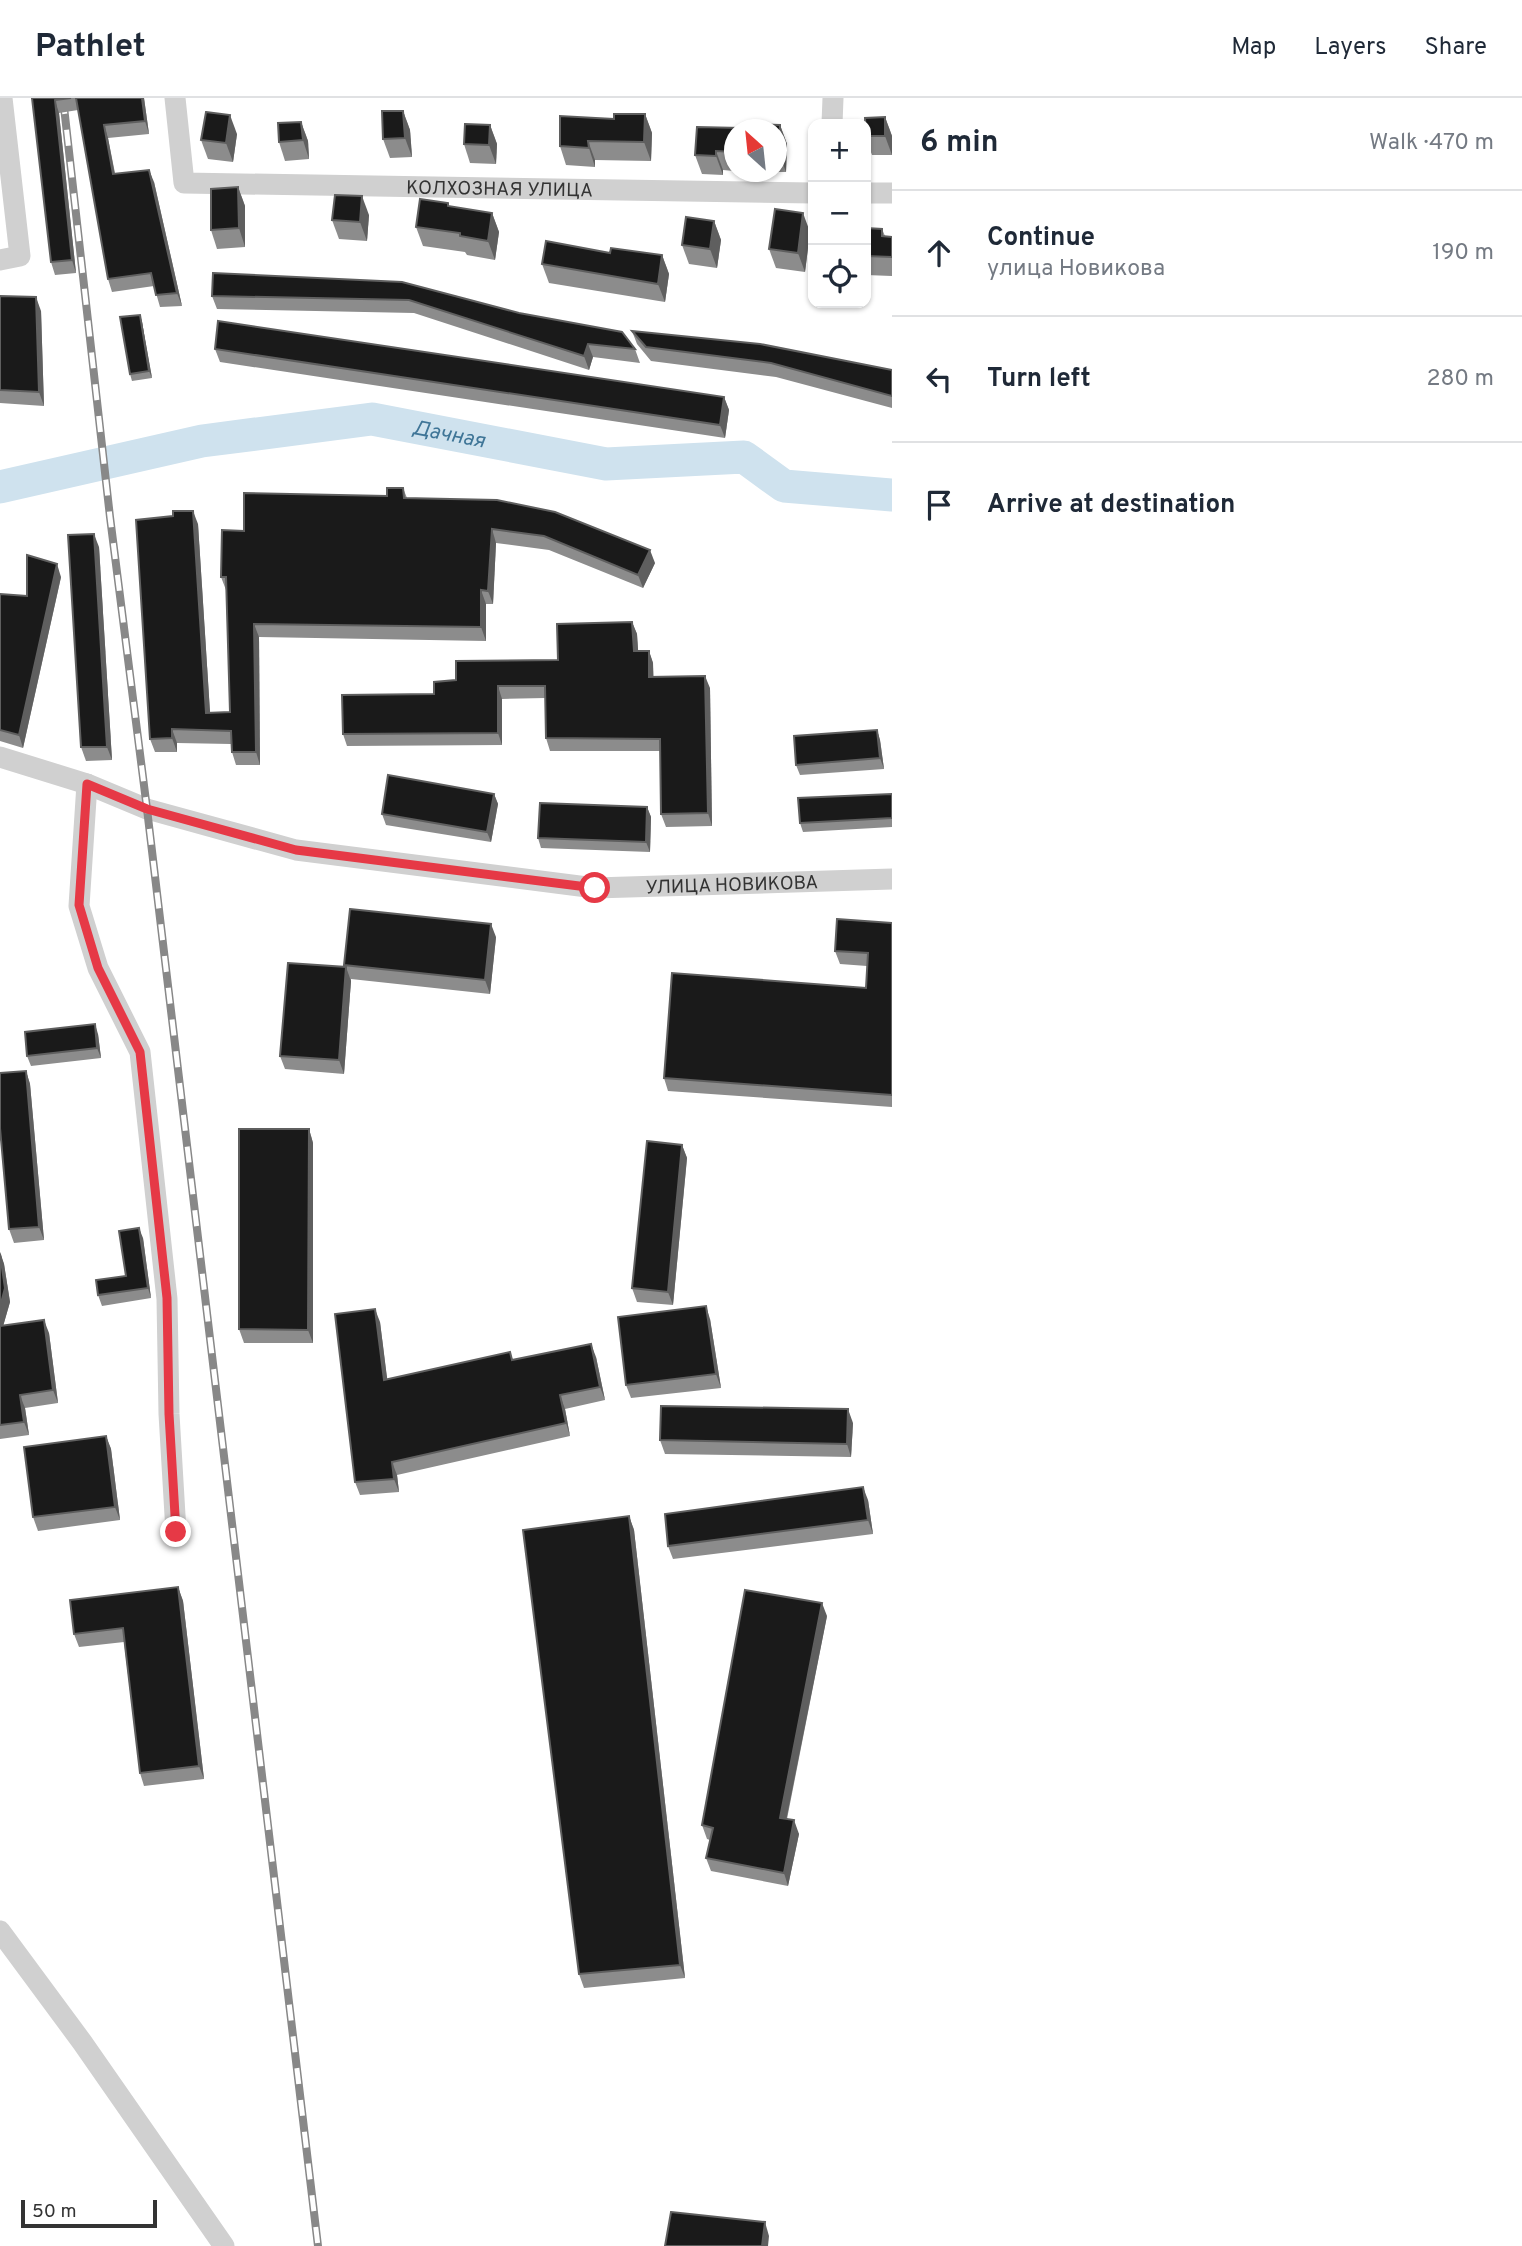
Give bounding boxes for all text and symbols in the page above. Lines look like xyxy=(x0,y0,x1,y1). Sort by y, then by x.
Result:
text: Pathlet xyxy=(35,27,146,69)
text: Map xyxy=(1231,33,1276,63)
text: Layers xyxy=(1314,33,1386,63)
text: Share xyxy=(1424,33,1487,63)
north arrow xyxy=(724,119,787,182)
map controls xyxy=(808,119,871,308)
button: + xyxy=(808,119,871,182)
text: 6 min xyxy=(920,125,998,162)
text: Walk · 470 m xyxy=(1369,129,1494,158)
street label: КОЛХОЗНАЯ УЛИЦА xyxy=(406,177,593,204)
button: − xyxy=(808,182,871,245)
text: Continue xyxy=(987,222,1095,255)
icon: ahead xyxy=(920,234,958,272)
text: 190 m xyxy=(1432,239,1494,268)
button: locate xyxy=(808,245,871,308)
text: улица Новикова xyxy=(987,255,1165,284)
icon: left xyxy=(920,360,958,398)
text: Turn left xyxy=(987,363,1091,396)
text: 280 m xyxy=(1426,365,1494,394)
water label: Дачная xyxy=(410,415,488,456)
icon: arrive xyxy=(920,486,958,524)
text: Arrive at destination xyxy=(987,489,1235,522)
street label: УЛИЦА НОВИКОВА xyxy=(645,871,819,900)
route start xyxy=(579,872,610,903)
route end xyxy=(160,1516,191,1547)
scale bar xyxy=(21,2197,158,2229)
text: 50 m xyxy=(32,2200,77,2224)

